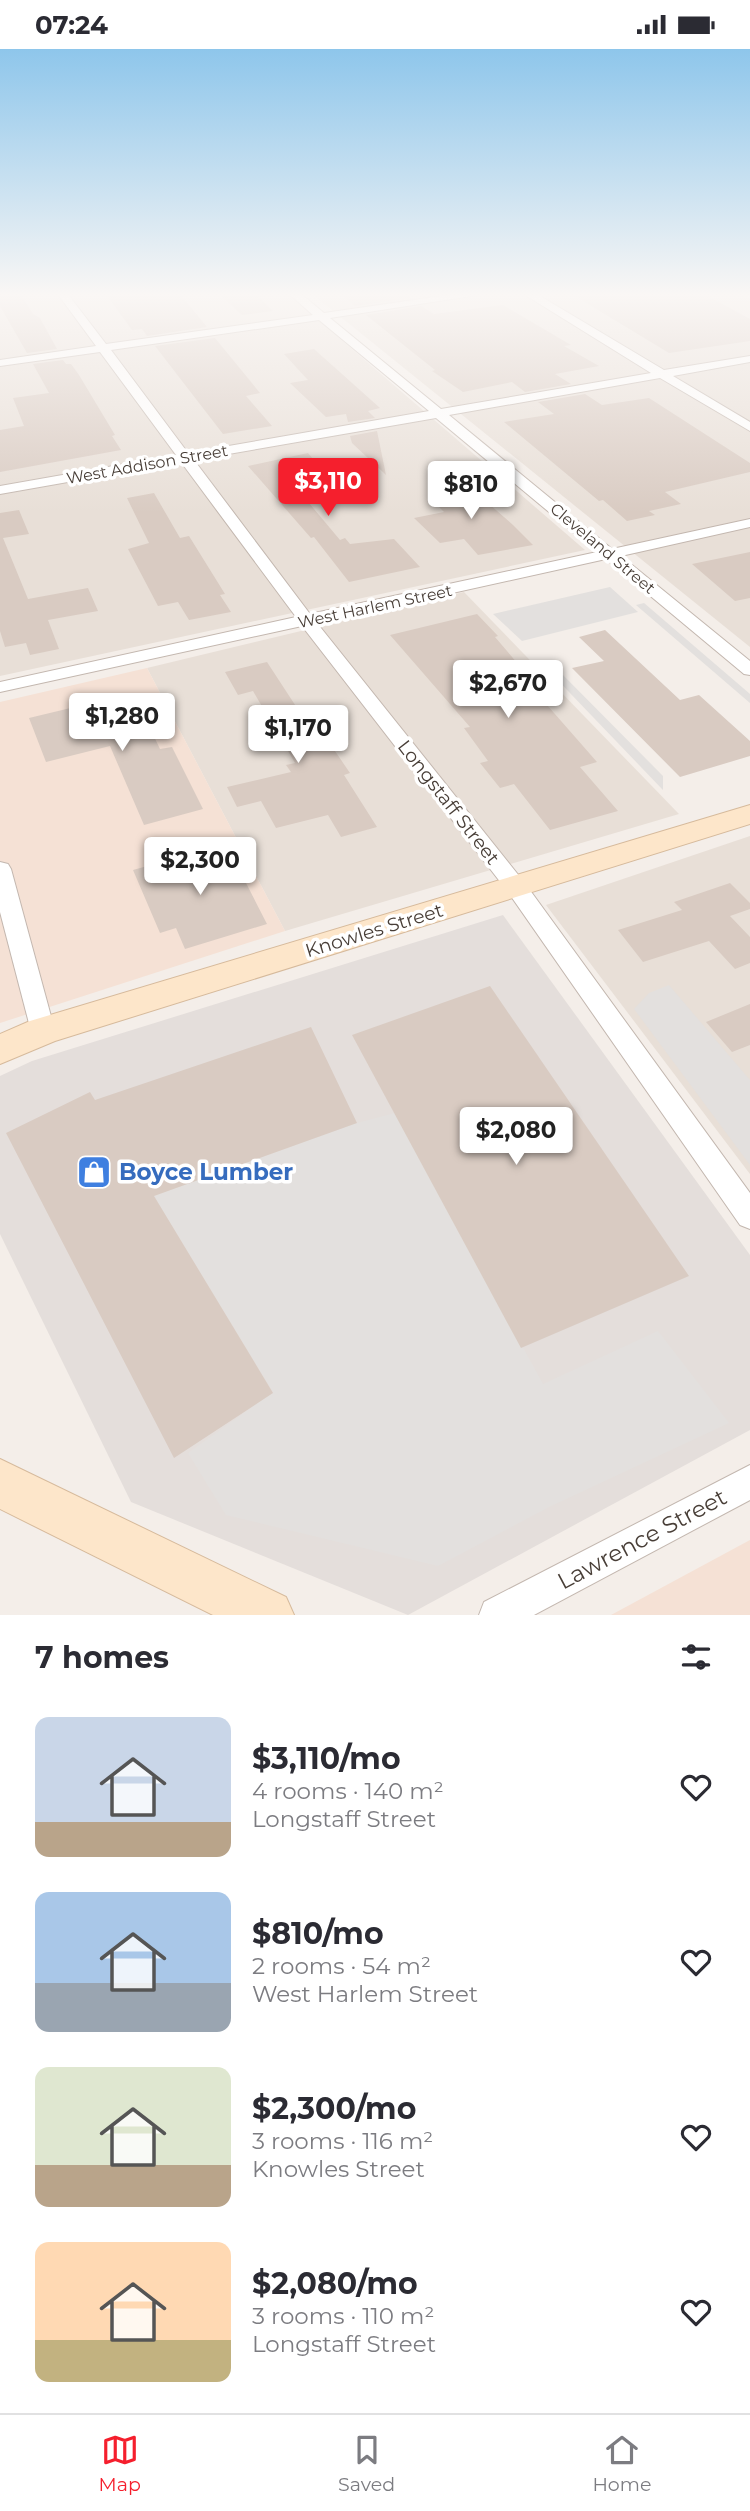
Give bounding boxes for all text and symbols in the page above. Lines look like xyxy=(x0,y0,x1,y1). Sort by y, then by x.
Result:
text: 07:24 xyxy=(35,9,108,41)
street label: West Addison Street xyxy=(65,441,230,488)
pin: $3,110 xyxy=(271,459,385,518)
pin: $810 xyxy=(430,461,512,521)
text: $3,110 xyxy=(294,467,362,495)
text: $810 xyxy=(444,470,498,498)
street label: Cleveland Street xyxy=(546,499,659,598)
street label: West Harlem Street xyxy=(296,581,455,632)
pin: $2,670 xyxy=(451,661,565,720)
text: $2,670 xyxy=(469,669,547,697)
pin: $1,280 xyxy=(65,693,179,753)
text: $1,280 xyxy=(85,702,159,730)
pin: $1,170 xyxy=(241,705,355,765)
text: $1,170 xyxy=(264,714,332,742)
street label: Longstaff Street xyxy=(393,735,505,869)
pin: $2,300 xyxy=(143,837,257,897)
text: $2,300 xyxy=(160,846,240,874)
street label: Knowles Street xyxy=(303,899,446,962)
pin: $2,080 xyxy=(459,1107,573,1167)
text: $2,080 xyxy=(476,1116,556,1144)
shop icon: Boyce Lumber xyxy=(75,1153,113,1191)
place label: Boyce Lumber xyxy=(119,1158,293,1186)
street label: Lawrence Street xyxy=(553,1483,731,1595)
icon: filters xyxy=(677,1638,715,1676)
text: 7 homes xyxy=(35,1639,169,1676)
text: $3,110/mo xyxy=(252,1740,401,1777)
icon: home xyxy=(91,1745,175,1829)
icon: heart xyxy=(677,1768,715,1806)
text: 4 rooms · 140 m² xyxy=(252,1777,444,1805)
text: Longstaff Street xyxy=(252,1805,436,1833)
text: $810/mo xyxy=(252,1915,384,1952)
icon: home xyxy=(91,1920,175,2004)
icon: heart xyxy=(677,1943,715,1981)
text: 2 rooms · 54 m² xyxy=(252,1952,431,1980)
text: West Harlem Street xyxy=(252,1980,478,2008)
text: $2,300/mo xyxy=(252,2090,416,2127)
icon: home xyxy=(91,2095,175,2179)
icon: heart xyxy=(677,2118,715,2156)
text: 3 rooms · 116 m² xyxy=(252,2127,433,2155)
text: Knowles Street xyxy=(252,2155,425,2183)
text: $2,080/mo xyxy=(252,2265,418,2302)
icon: home xyxy=(91,2270,175,2354)
icon: heart xyxy=(677,2293,715,2331)
text: 3 rooms · 110 m² xyxy=(252,2302,434,2330)
text: Longstaff Street xyxy=(252,2330,436,2358)
tab: Map xyxy=(99,2431,141,2496)
tab: Saved xyxy=(338,2431,395,2496)
tab: Home xyxy=(592,2431,651,2496)

